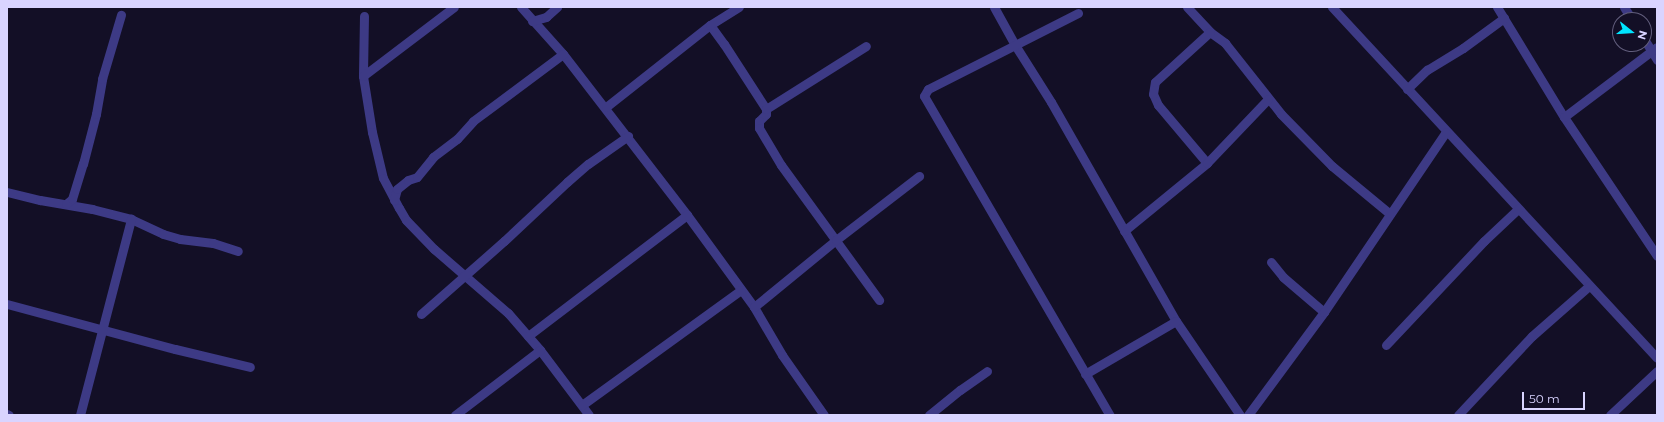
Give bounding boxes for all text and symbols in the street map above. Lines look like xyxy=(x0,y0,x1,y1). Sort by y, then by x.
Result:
north arrow xyxy=(1612,12,1652,52)
text: N xyxy=(1635,29,1651,42)
scale bar xyxy=(1524,384,1587,410)
text: 50 m xyxy=(1529,391,1560,406)

